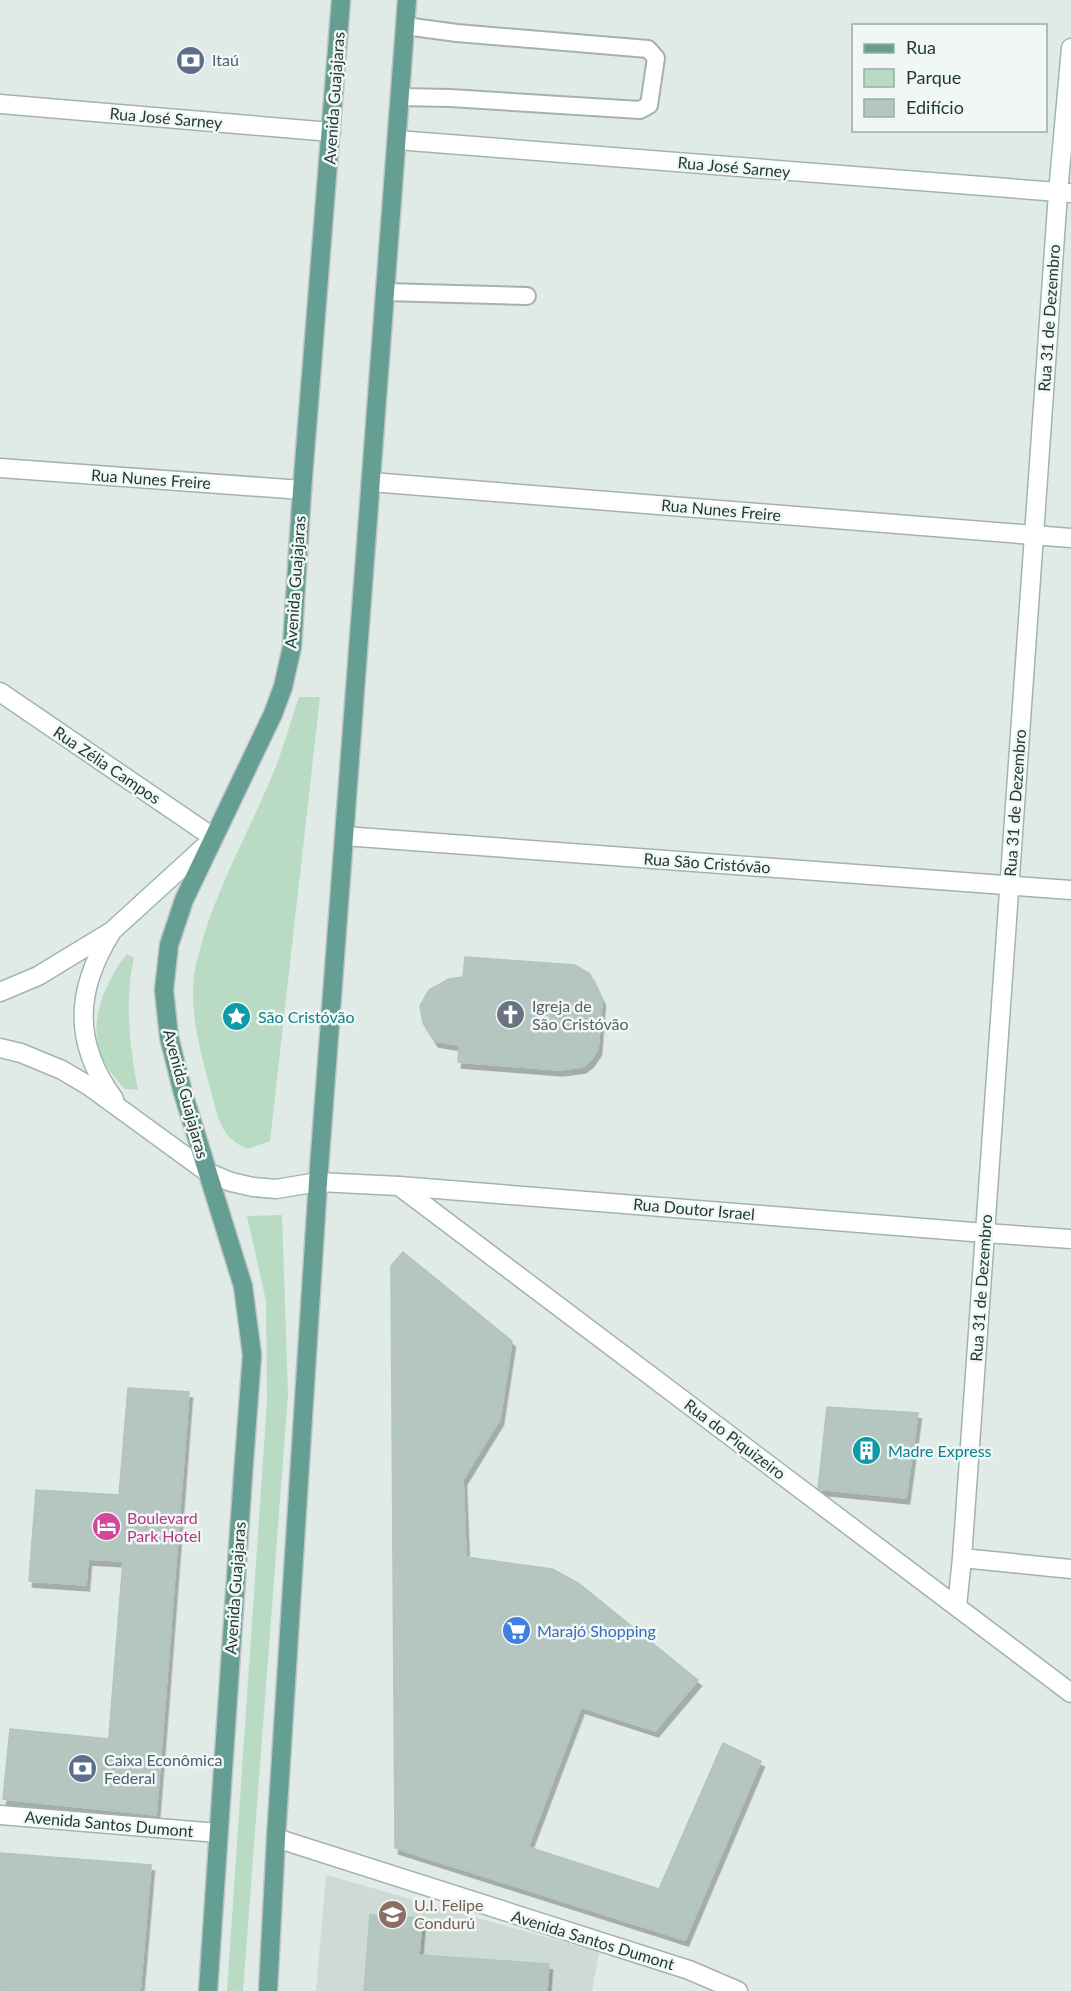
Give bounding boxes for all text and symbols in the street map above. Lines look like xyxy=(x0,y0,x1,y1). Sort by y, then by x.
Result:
legend xyxy=(852,24,1047,132)
street label: Avenida Guajajaras xyxy=(319,31,348,165)
text: Rua xyxy=(906,36,936,58)
bank icon: Itaú xyxy=(175,44,207,76)
place label: Itaú xyxy=(212,50,239,69)
text: Parque xyxy=(906,66,961,88)
text: Edifício xyxy=(906,96,964,118)
street label: Rua José Sarney xyxy=(109,103,224,132)
street label: Rua José Sarney xyxy=(677,152,792,181)
street label: Rua 31 de Dezembro xyxy=(1034,244,1063,392)
street label: Rua Nunes Freire xyxy=(90,465,212,492)
street label: Rua Nunes Freire xyxy=(660,495,782,524)
street label: Avenida Guajajaras xyxy=(280,515,309,649)
street label: Rua Zélia Campos xyxy=(50,722,164,807)
street label: Rua 31 de Dezembro xyxy=(1000,729,1029,877)
street label: Rua São Cristóvão xyxy=(643,849,771,876)
place label: Igreja de São Cristóvão xyxy=(532,996,629,1033)
church icon: Igreja de São Cristóvão xyxy=(495,999,527,1031)
place icon: São Cristóvão xyxy=(221,1001,253,1033)
place label: São Cristóvão xyxy=(258,1007,355,1026)
street label: Avenida Guajajaras xyxy=(160,1027,213,1161)
street label: Rua Doutor Israel xyxy=(632,1194,756,1223)
street label: Rua 31 de Dezembro xyxy=(966,1214,995,1362)
street label: Rua do Piquizeiro xyxy=(681,1394,790,1483)
building icon: Madre Express xyxy=(851,1435,883,1467)
place label: Madre Express xyxy=(888,1441,992,1460)
place label: Boulevard Park Hotel xyxy=(127,1508,201,1545)
hotel icon: Boulevard Park Hotel xyxy=(90,1511,122,1543)
street label: Avenida Guajajaras xyxy=(220,1521,249,1655)
supermarket icon: Marajó Shopping xyxy=(500,1615,532,1647)
place label: Marajó Shopping xyxy=(537,1621,656,1640)
place label: Caixa Econômica Federal xyxy=(104,1750,223,1787)
bank icon: Caixa Econômica Federal xyxy=(67,1753,99,1785)
street label: Avenida Santos Dumont xyxy=(24,1807,194,1840)
place label: U.I. Felipe Condurú xyxy=(414,1895,483,1932)
school or university icon: U.I. Felipe Condurú xyxy=(377,1898,409,1930)
street label: Avenida Santos Dumont xyxy=(509,1906,677,1973)

